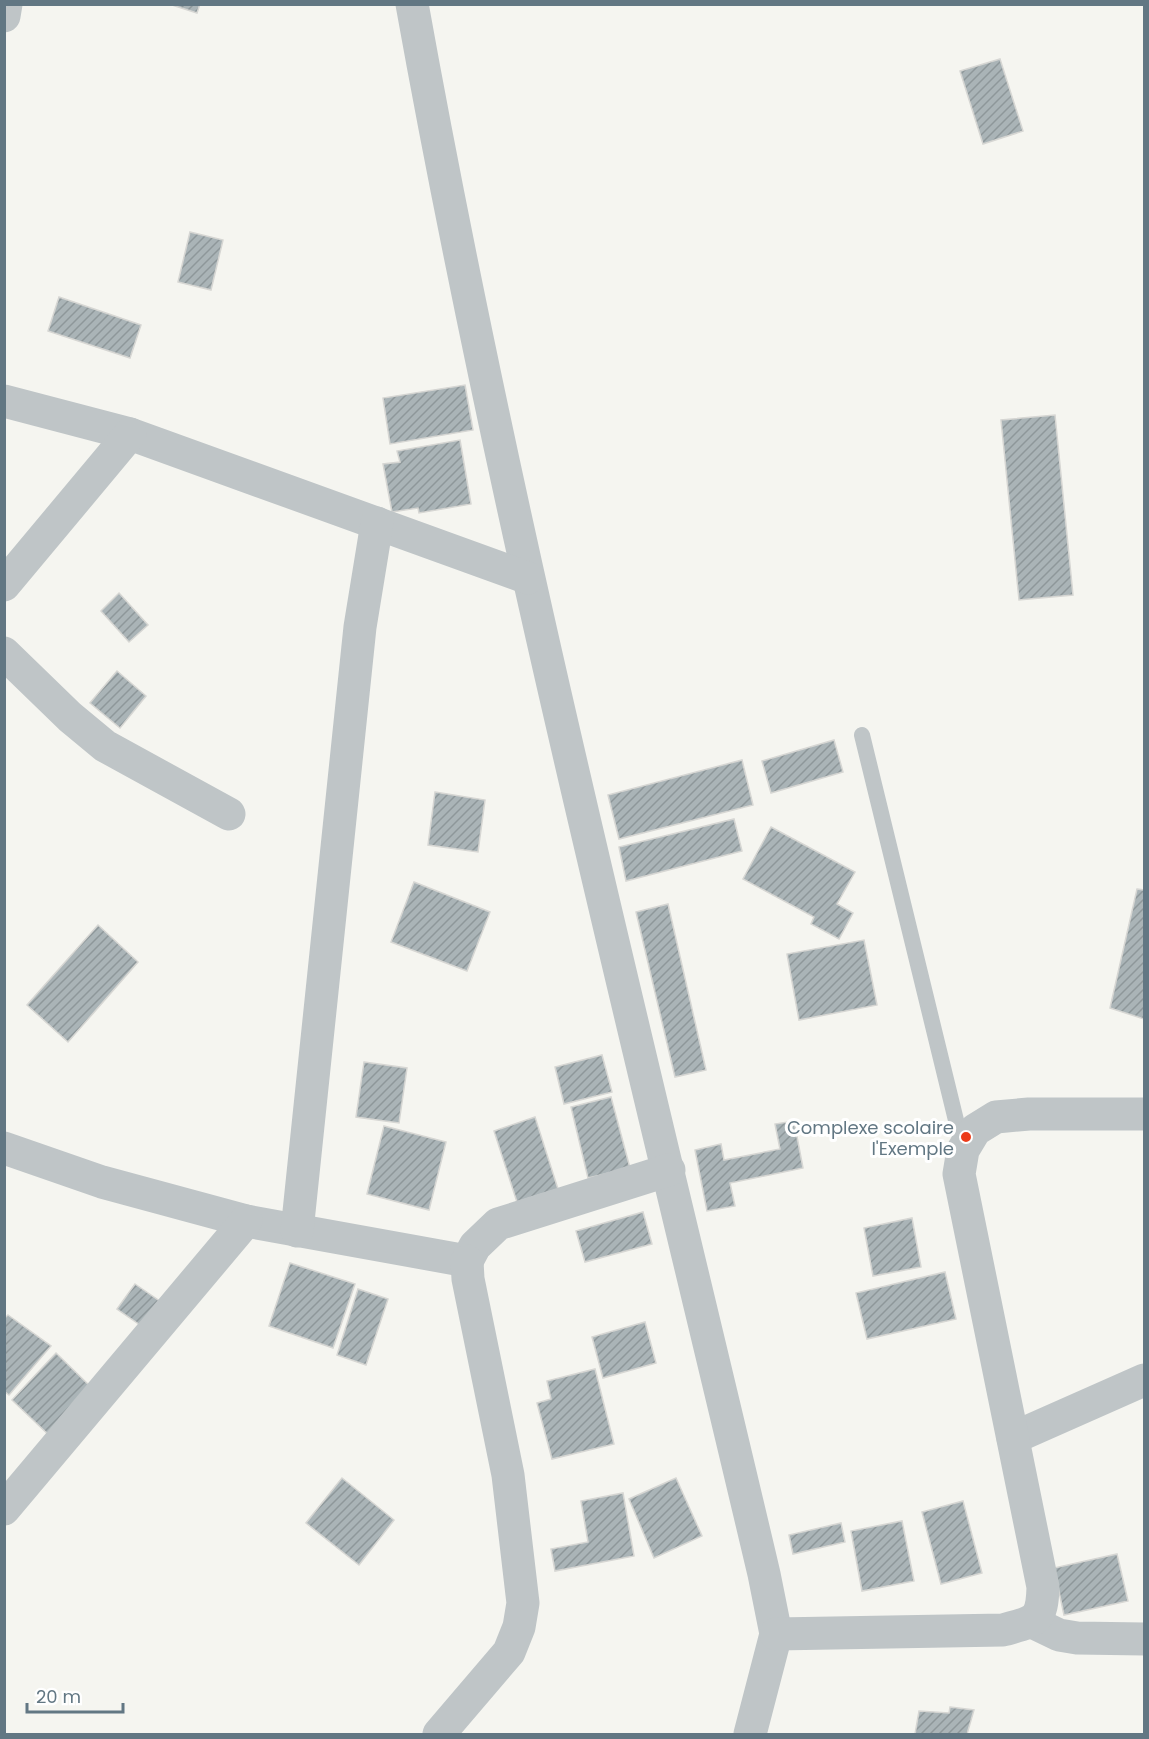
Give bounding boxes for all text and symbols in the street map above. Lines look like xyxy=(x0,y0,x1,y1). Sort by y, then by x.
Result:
place label: Complexe scolaire l'Exemple xyxy=(787,1115,954,1161)
marker: Complexe scolaire l'Exemple xyxy=(959,1130,973,1144)
scale bar xyxy=(27,1676,123,1714)
text: 20 m xyxy=(36,1684,81,1709)

